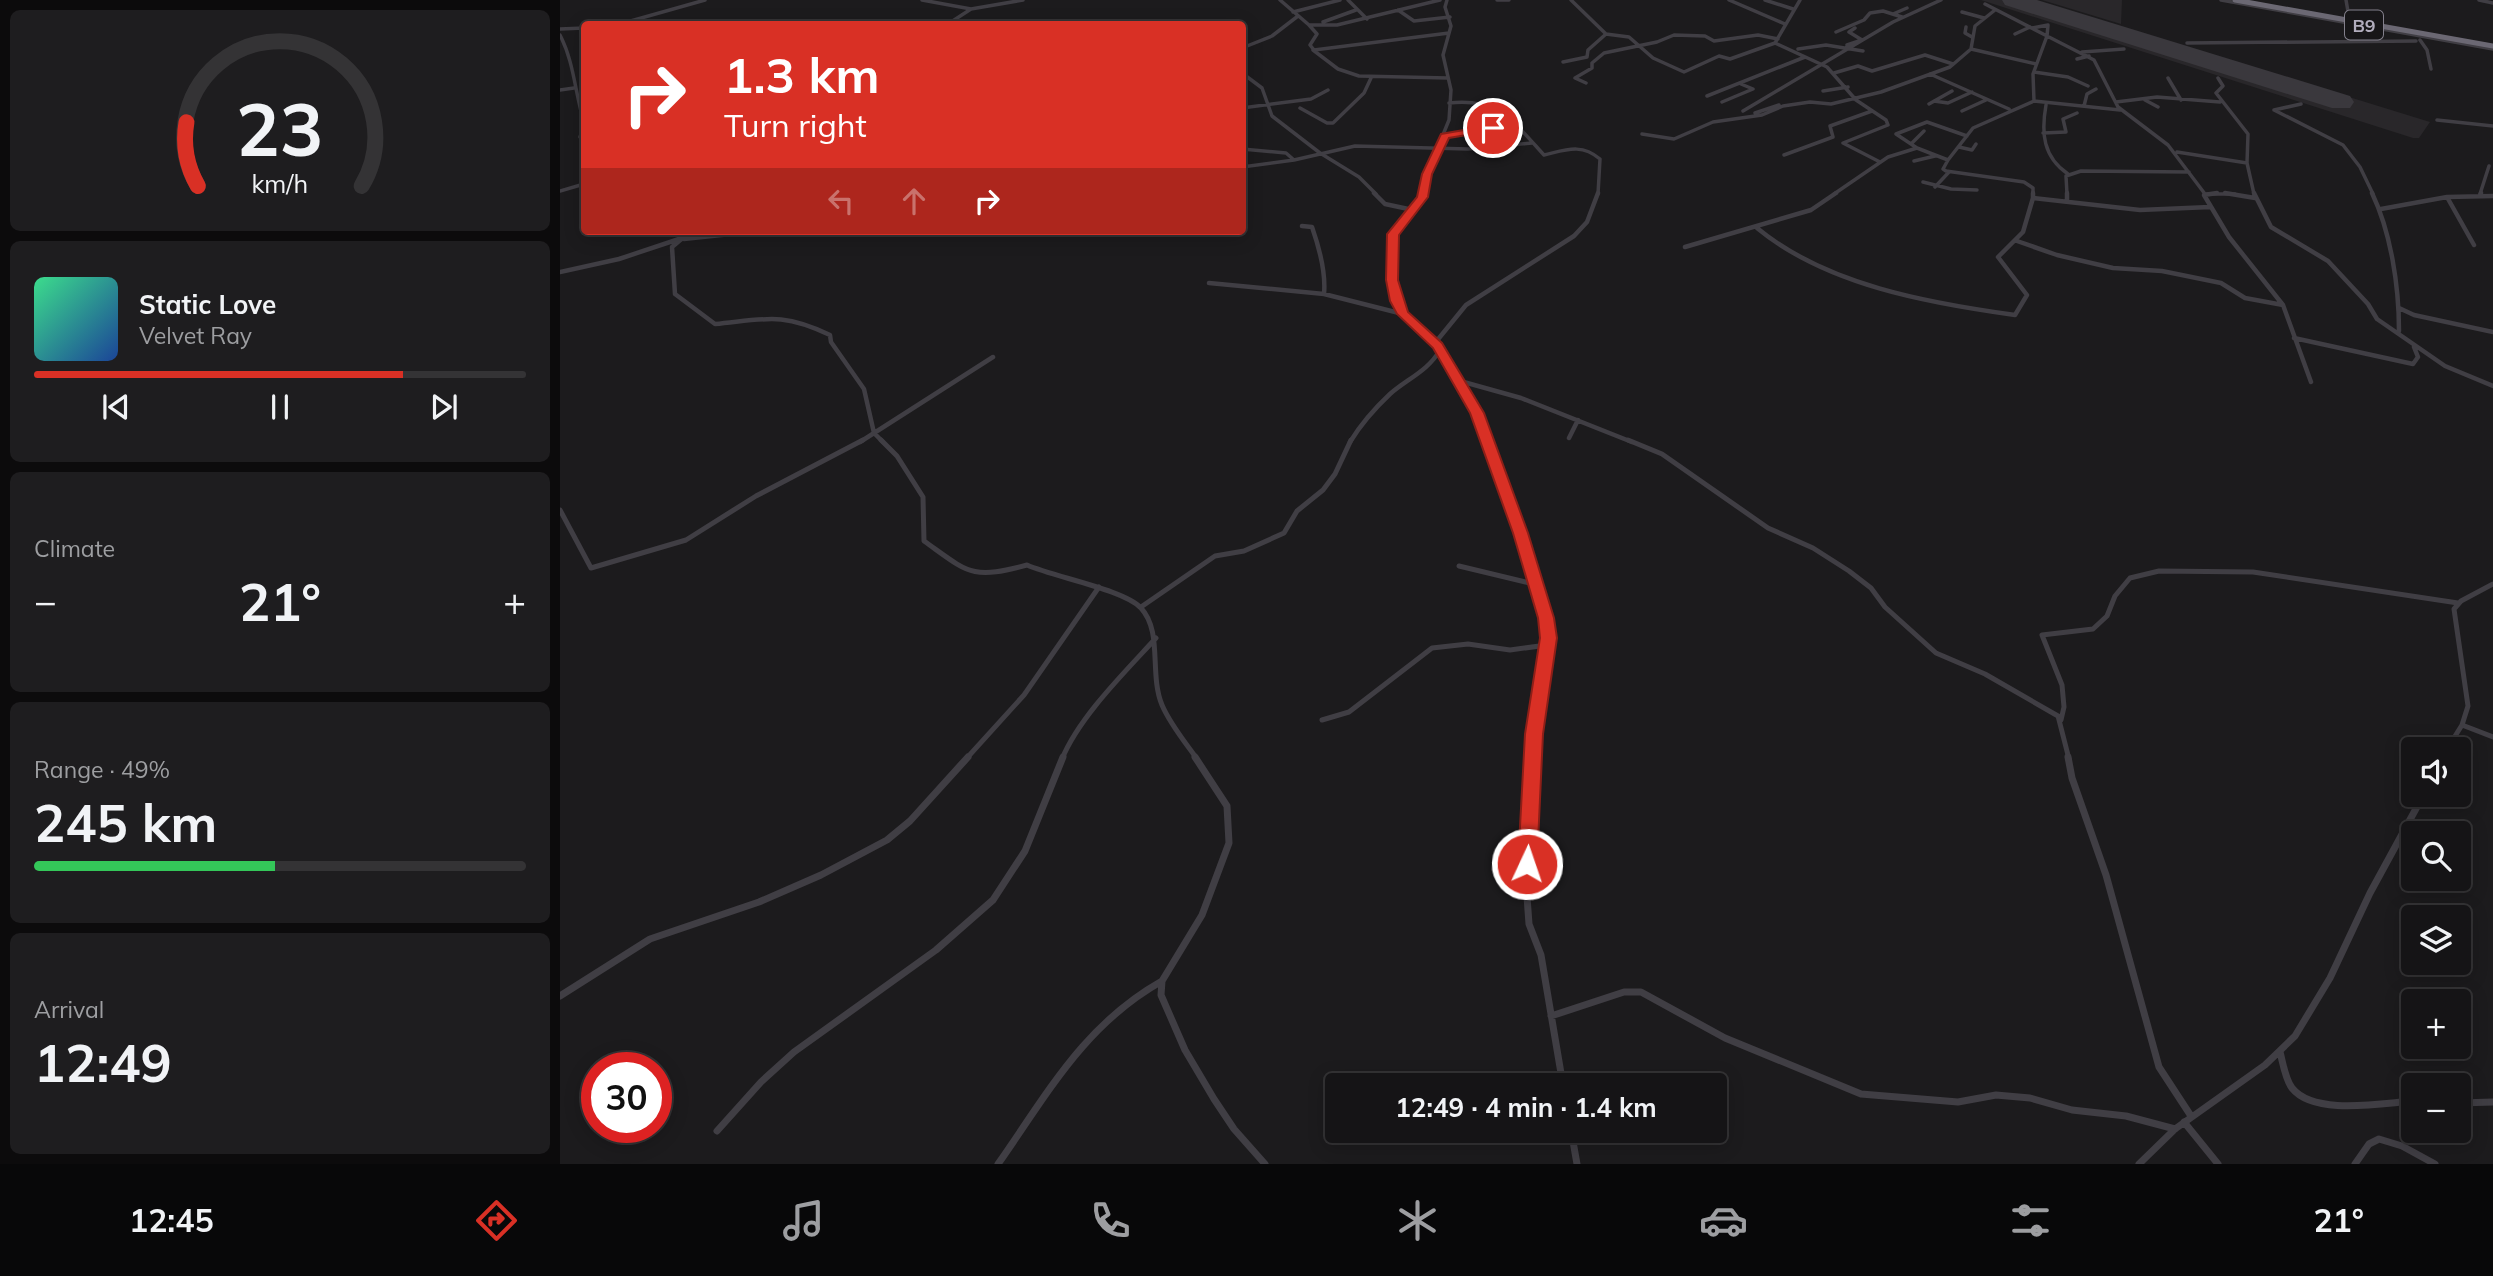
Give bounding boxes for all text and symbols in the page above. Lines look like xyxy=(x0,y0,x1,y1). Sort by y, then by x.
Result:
road number: B9 xyxy=(2345,10,2383,40)
text: 1.3 km xyxy=(724,44,879,105)
icon: right xyxy=(609,49,700,140)
text: 23 xyxy=(236,84,324,175)
pin xyxy=(1463,98,1523,158)
text: Turn right xyxy=(724,105,867,145)
icon: arrive xyxy=(1474,109,1512,147)
text: km/h xyxy=(252,168,308,199)
icon: left xyxy=(822,182,860,220)
icon: ahead xyxy=(895,182,933,220)
icon: right xyxy=(968,182,1006,220)
text: Static Love xyxy=(139,288,276,321)
text: Velvet Ray xyxy=(139,321,252,350)
icon: previous xyxy=(97,388,135,426)
icon: pause xyxy=(261,388,299,426)
icon: next xyxy=(425,388,463,426)
text: Climate xyxy=(34,534,115,563)
text: 21° xyxy=(239,569,321,634)
text: − xyxy=(34,577,57,625)
text: + xyxy=(503,577,526,625)
map controls xyxy=(2401,737,2471,1143)
button: sound xyxy=(2401,737,2471,807)
text: Range · 49% xyxy=(34,755,170,784)
text: 245 km xyxy=(34,790,217,855)
button: search xyxy=(2401,821,2471,891)
position arrow xyxy=(1490,827,1564,901)
button: layers xyxy=(2401,905,2471,975)
button: + xyxy=(2401,989,2471,1059)
text: Arrival xyxy=(34,995,104,1024)
text: 12:49 xyxy=(34,1030,172,1095)
speed limit sign: 30 xyxy=(581,1052,672,1143)
button: − xyxy=(2401,1073,2471,1143)
text: 12:49 · 4 min · 1.4 km xyxy=(1395,1091,1657,1124)
icon: directions xyxy=(472,1196,521,1245)
icon: music xyxy=(779,1196,828,1245)
icon: phone xyxy=(1086,1196,1135,1245)
icon: climate xyxy=(1393,1196,1442,1245)
icon: car xyxy=(1699,1196,1748,1245)
icon: filters xyxy=(2006,1196,2055,1245)
text: 12:45 xyxy=(129,1200,214,1240)
text: 21° xyxy=(2313,1200,2364,1240)

